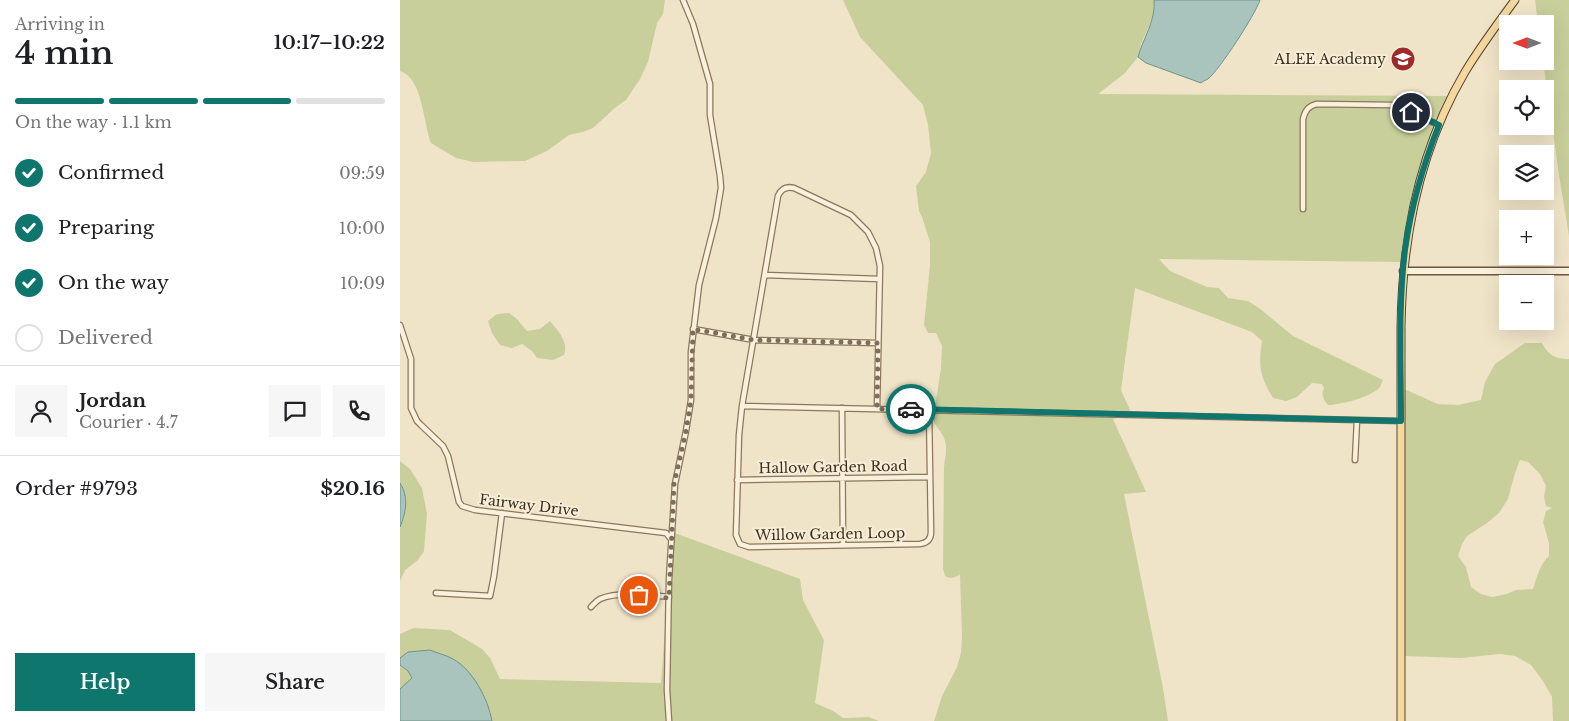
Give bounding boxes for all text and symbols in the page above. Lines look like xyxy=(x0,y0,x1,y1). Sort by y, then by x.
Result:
text: Arriving in xyxy=(15,14,105,34)
north arrow xyxy=(1499,15,1554,70)
map controls xyxy=(1499,15,1554,330)
text: 10:17–10:22 xyxy=(273,31,385,54)
text: 4 min xyxy=(15,33,114,73)
school or university icon: ALEE Academy xyxy=(1390,46,1416,72)
place label: ALEE Academy xyxy=(1273,50,1386,68)
button: locate xyxy=(1499,80,1554,135)
pin xyxy=(1390,91,1432,133)
icon: home xyxy=(1397,98,1425,126)
text: On the way · 1.1 km xyxy=(15,112,172,132)
button: layers xyxy=(1499,145,1554,200)
icon: check xyxy=(15,159,43,187)
text: Confirmed xyxy=(58,161,164,184)
text: 09:59 xyxy=(339,163,385,183)
button: + xyxy=(1499,210,1554,265)
icon: check xyxy=(15,214,43,242)
text: Preparing xyxy=(58,216,154,239)
text: 10:00 xyxy=(339,218,385,238)
icon: check xyxy=(15,269,43,297)
text: On the way xyxy=(58,271,169,294)
text: 10:09 xyxy=(340,273,385,293)
button: − xyxy=(1499,275,1554,330)
text: Delivered xyxy=(58,326,153,349)
courier xyxy=(886,384,936,434)
button: person xyxy=(15,385,67,437)
button: chat xyxy=(269,385,321,437)
button: phone xyxy=(333,385,385,437)
text: Jordan xyxy=(79,389,146,412)
icon: car xyxy=(897,395,925,423)
text: Courier · 4.7 xyxy=(79,412,178,432)
street label: Hallow Garden Road xyxy=(758,457,908,477)
text: Order #9793 xyxy=(15,477,138,500)
text: $20.16 xyxy=(320,477,385,500)
street label: Fairway Drive xyxy=(478,490,580,520)
street label: Willow Garden Loop xyxy=(754,524,905,544)
pin xyxy=(618,574,660,616)
icon: bag xyxy=(625,581,653,609)
button: Help xyxy=(15,653,195,711)
button: Share xyxy=(205,653,385,711)

